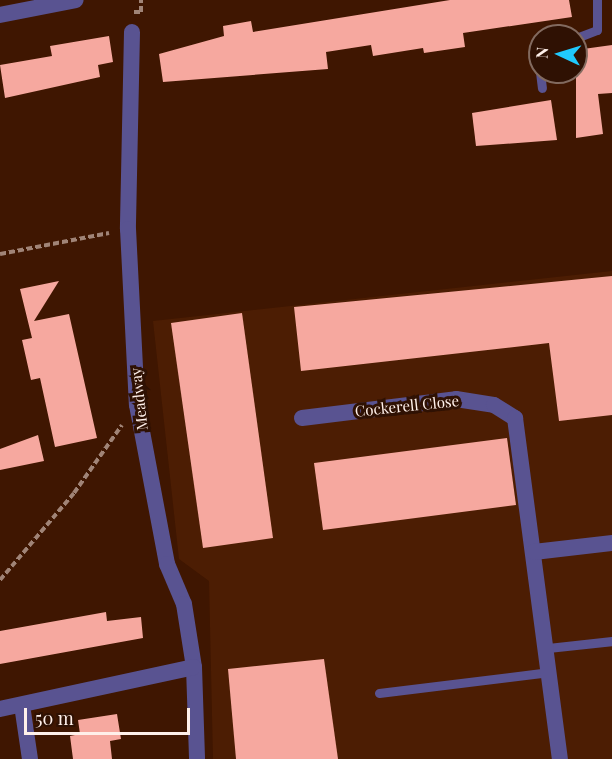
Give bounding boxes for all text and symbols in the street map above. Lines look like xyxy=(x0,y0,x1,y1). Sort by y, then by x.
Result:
north arrow xyxy=(528,24,588,84)
text: N xyxy=(531,46,552,59)
street label: Meadway xyxy=(127,367,151,431)
street label: Cockerell Close xyxy=(354,392,460,420)
scale bar xyxy=(27,696,194,734)
text: 50 m xyxy=(35,706,74,730)

